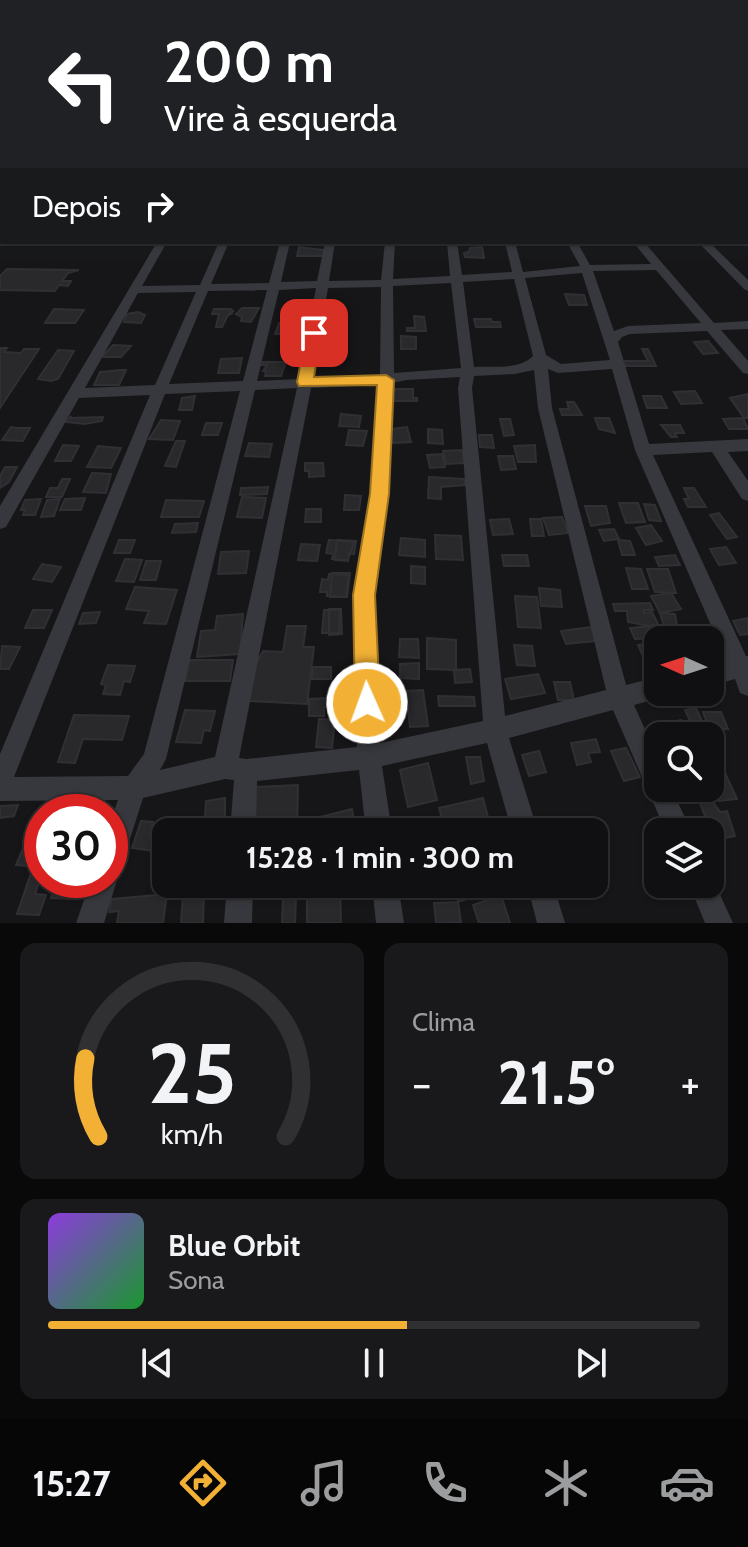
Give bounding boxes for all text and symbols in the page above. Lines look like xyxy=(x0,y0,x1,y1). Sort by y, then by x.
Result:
text: 200 m xyxy=(164,28,334,96)
icon: left xyxy=(32,32,136,136)
text: Vire à esquerda xyxy=(164,96,397,140)
icon: right xyxy=(137,184,181,228)
text: Depois xyxy=(32,188,121,225)
pin xyxy=(280,299,348,367)
icon: arrive xyxy=(292,311,336,355)
north arrow xyxy=(644,626,724,706)
map controls xyxy=(644,626,724,898)
position arrow xyxy=(325,661,409,745)
button: search xyxy=(644,722,724,802)
speed limit sign: 30 xyxy=(24,794,128,898)
button: layers xyxy=(644,818,724,898)
text: 15:28 · 1 min · 300 m xyxy=(246,839,514,876)
text: Clima xyxy=(412,1006,475,1038)
text: 25 xyxy=(148,1023,236,1124)
text: 21.5° xyxy=(498,1046,614,1119)
text: − xyxy=(412,1057,431,1110)
text: + xyxy=(681,1057,700,1110)
text: km/h xyxy=(161,1116,223,1151)
text: Blue Orbit xyxy=(168,1227,300,1264)
text: Sona xyxy=(168,1264,225,1296)
icon: previous xyxy=(135,1341,179,1385)
icon: pause xyxy=(352,1341,396,1385)
icon: next xyxy=(569,1341,613,1385)
icon: directions xyxy=(175,1455,231,1511)
icon: music xyxy=(296,1455,352,1511)
icon: phone xyxy=(417,1455,473,1511)
icon: climate xyxy=(538,1455,594,1511)
icon: car xyxy=(659,1455,715,1511)
text: 15:27 xyxy=(32,1461,111,1505)

